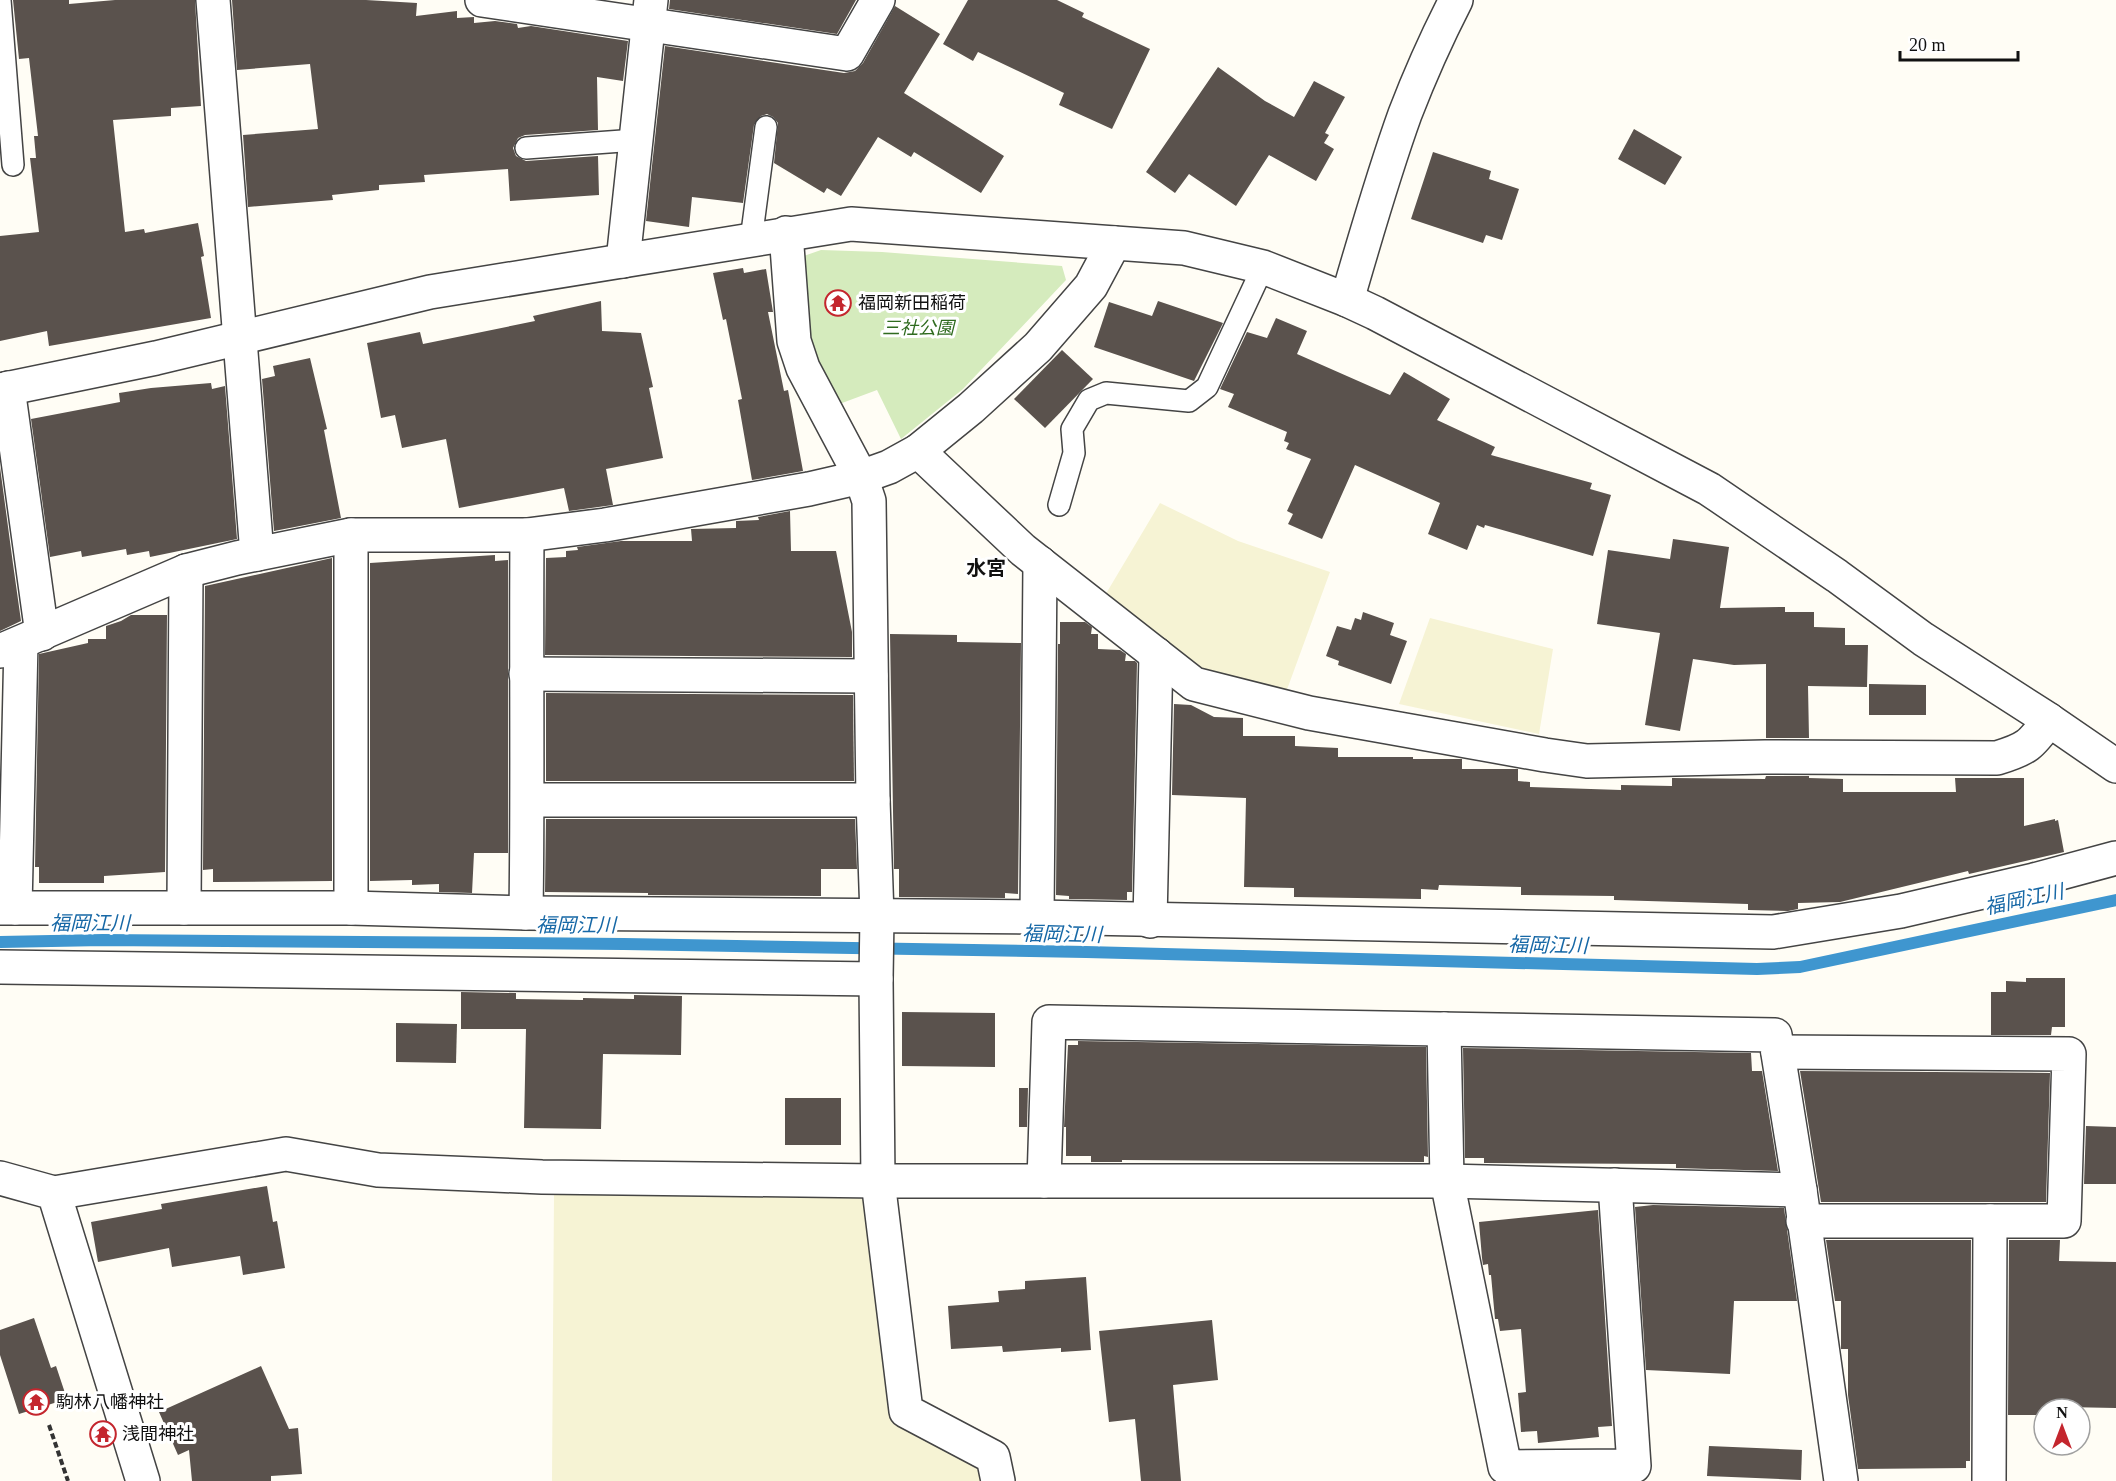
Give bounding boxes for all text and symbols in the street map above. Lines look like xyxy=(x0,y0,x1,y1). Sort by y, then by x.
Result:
scale bar xyxy=(1900,24,2018,62)
text: 20 m xyxy=(1909,35,1946,55)
temple icon: 福岡新田稲荷 xyxy=(823,288,853,318)
place label: 福岡新田稲荷 xyxy=(858,293,966,313)
park label: 三社公園 xyxy=(882,318,957,338)
district label: 水宮 xyxy=(966,557,1006,579)
water label: 福岡江川 xyxy=(1983,880,2067,918)
water label: 福岡江川 xyxy=(50,912,132,934)
water label: 福岡江川 xyxy=(536,914,618,936)
water label: 福岡江川 xyxy=(1022,922,1104,946)
water label: 福岡江川 xyxy=(1508,933,1590,957)
temple icon: 駒林八幡神社 xyxy=(21,1387,51,1417)
place label: 駒林八幡神社 xyxy=(56,1392,164,1412)
north arrow xyxy=(2032,1397,2092,1457)
text: N xyxy=(2056,1404,2068,1421)
temple icon: 浅間神社 xyxy=(88,1419,118,1449)
place label: 浅間神社 xyxy=(122,1424,194,1444)

